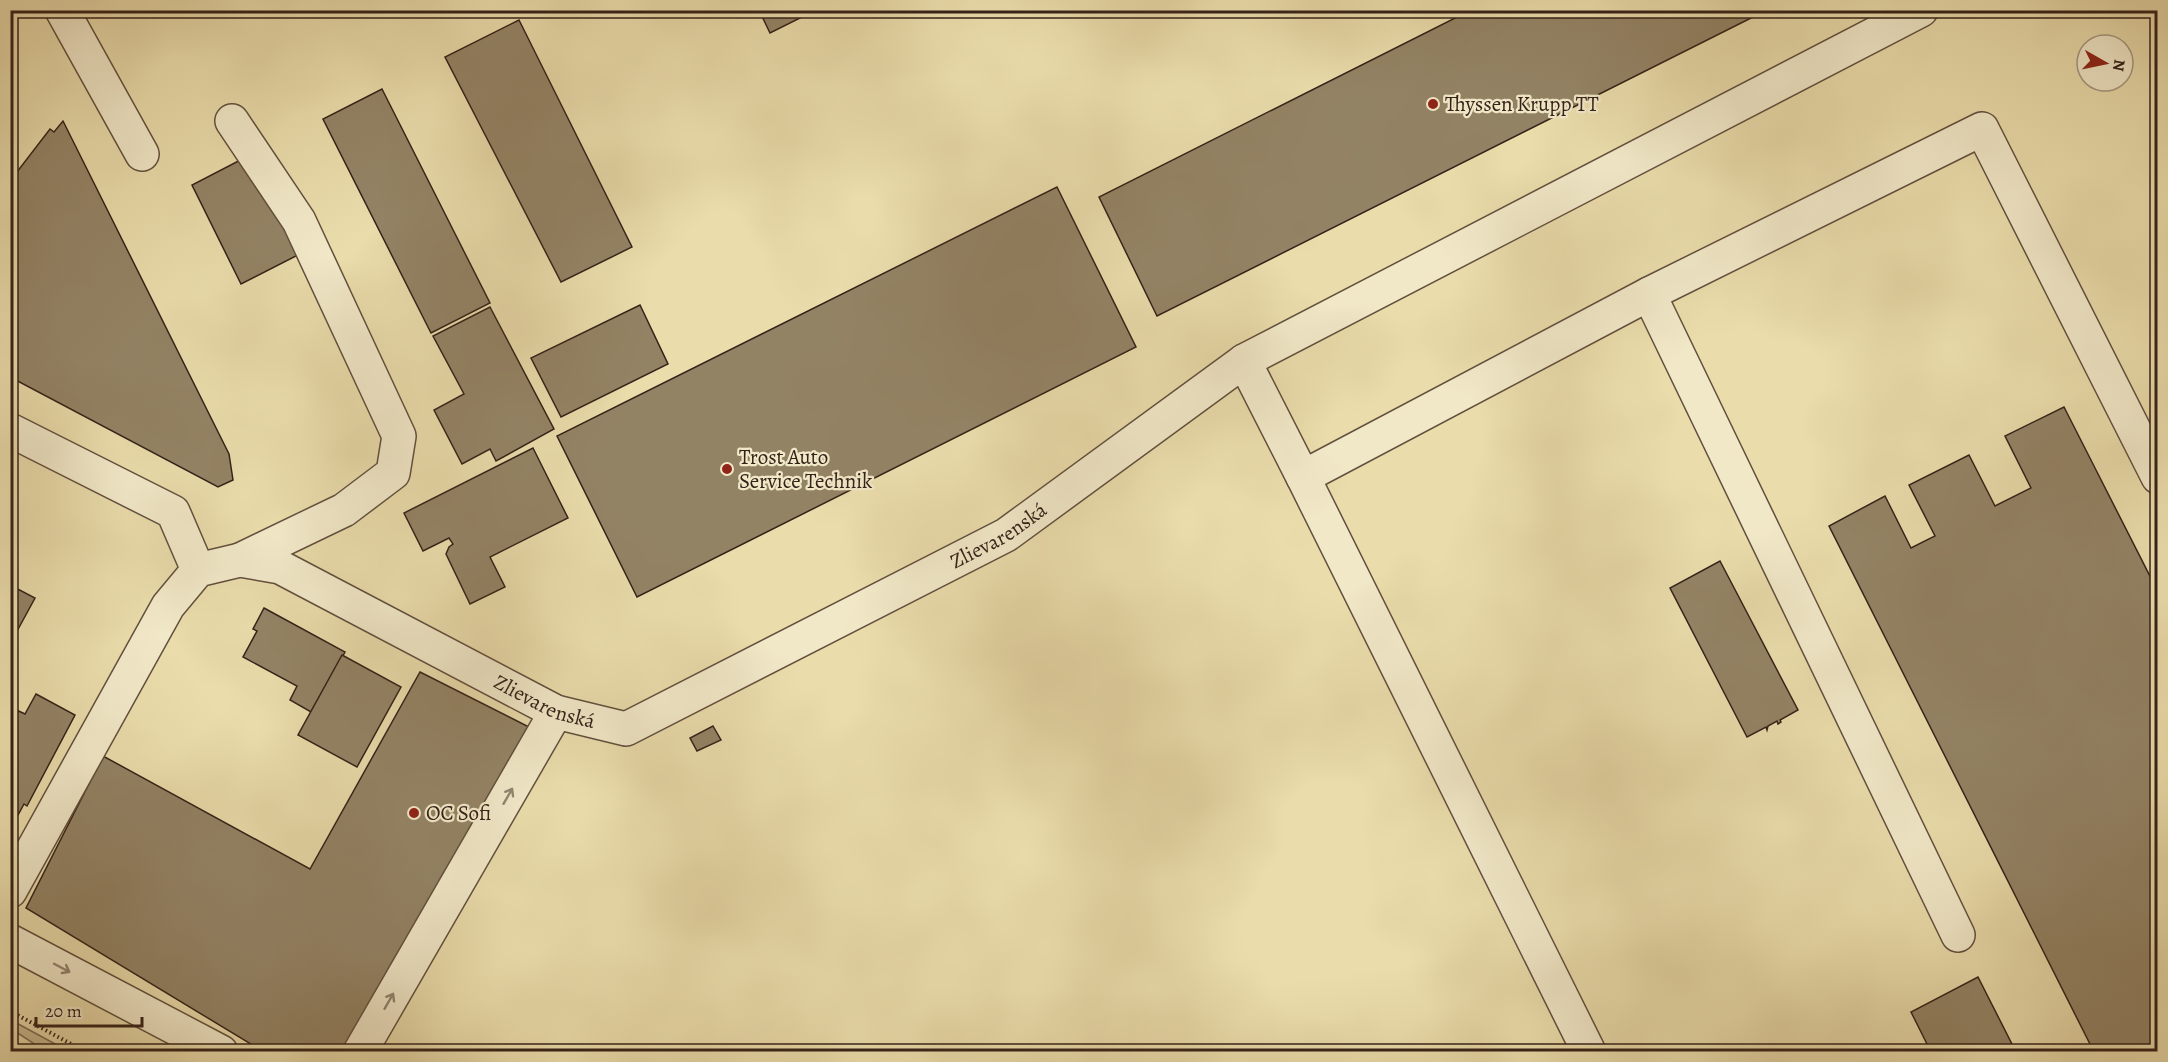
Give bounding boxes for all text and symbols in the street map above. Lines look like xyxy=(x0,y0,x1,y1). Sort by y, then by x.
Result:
north arrow xyxy=(2075,33,2135,93)
text: N xyxy=(2107,58,2131,73)
place label: Thyssen Krupp TT xyxy=(1445,90,1599,118)
marker: Thyssen Krupp TT xyxy=(1426,97,1440,111)
place label: Trost Auto Service Technik xyxy=(739,443,873,495)
marker: Trost Auto Service Technik xyxy=(720,462,734,476)
street label: Zlievarenská xyxy=(945,496,1053,575)
street label: Zlievarenská xyxy=(489,668,598,735)
one-way arrow xyxy=(502,788,514,805)
place label: OC Sofi xyxy=(426,799,491,827)
marker: OC Sofi xyxy=(407,806,421,820)
one-way arrow xyxy=(53,963,71,974)
scale bar xyxy=(36,990,142,1028)
one-way arrow xyxy=(383,993,395,1010)
text: 20 m xyxy=(45,999,82,1023)

